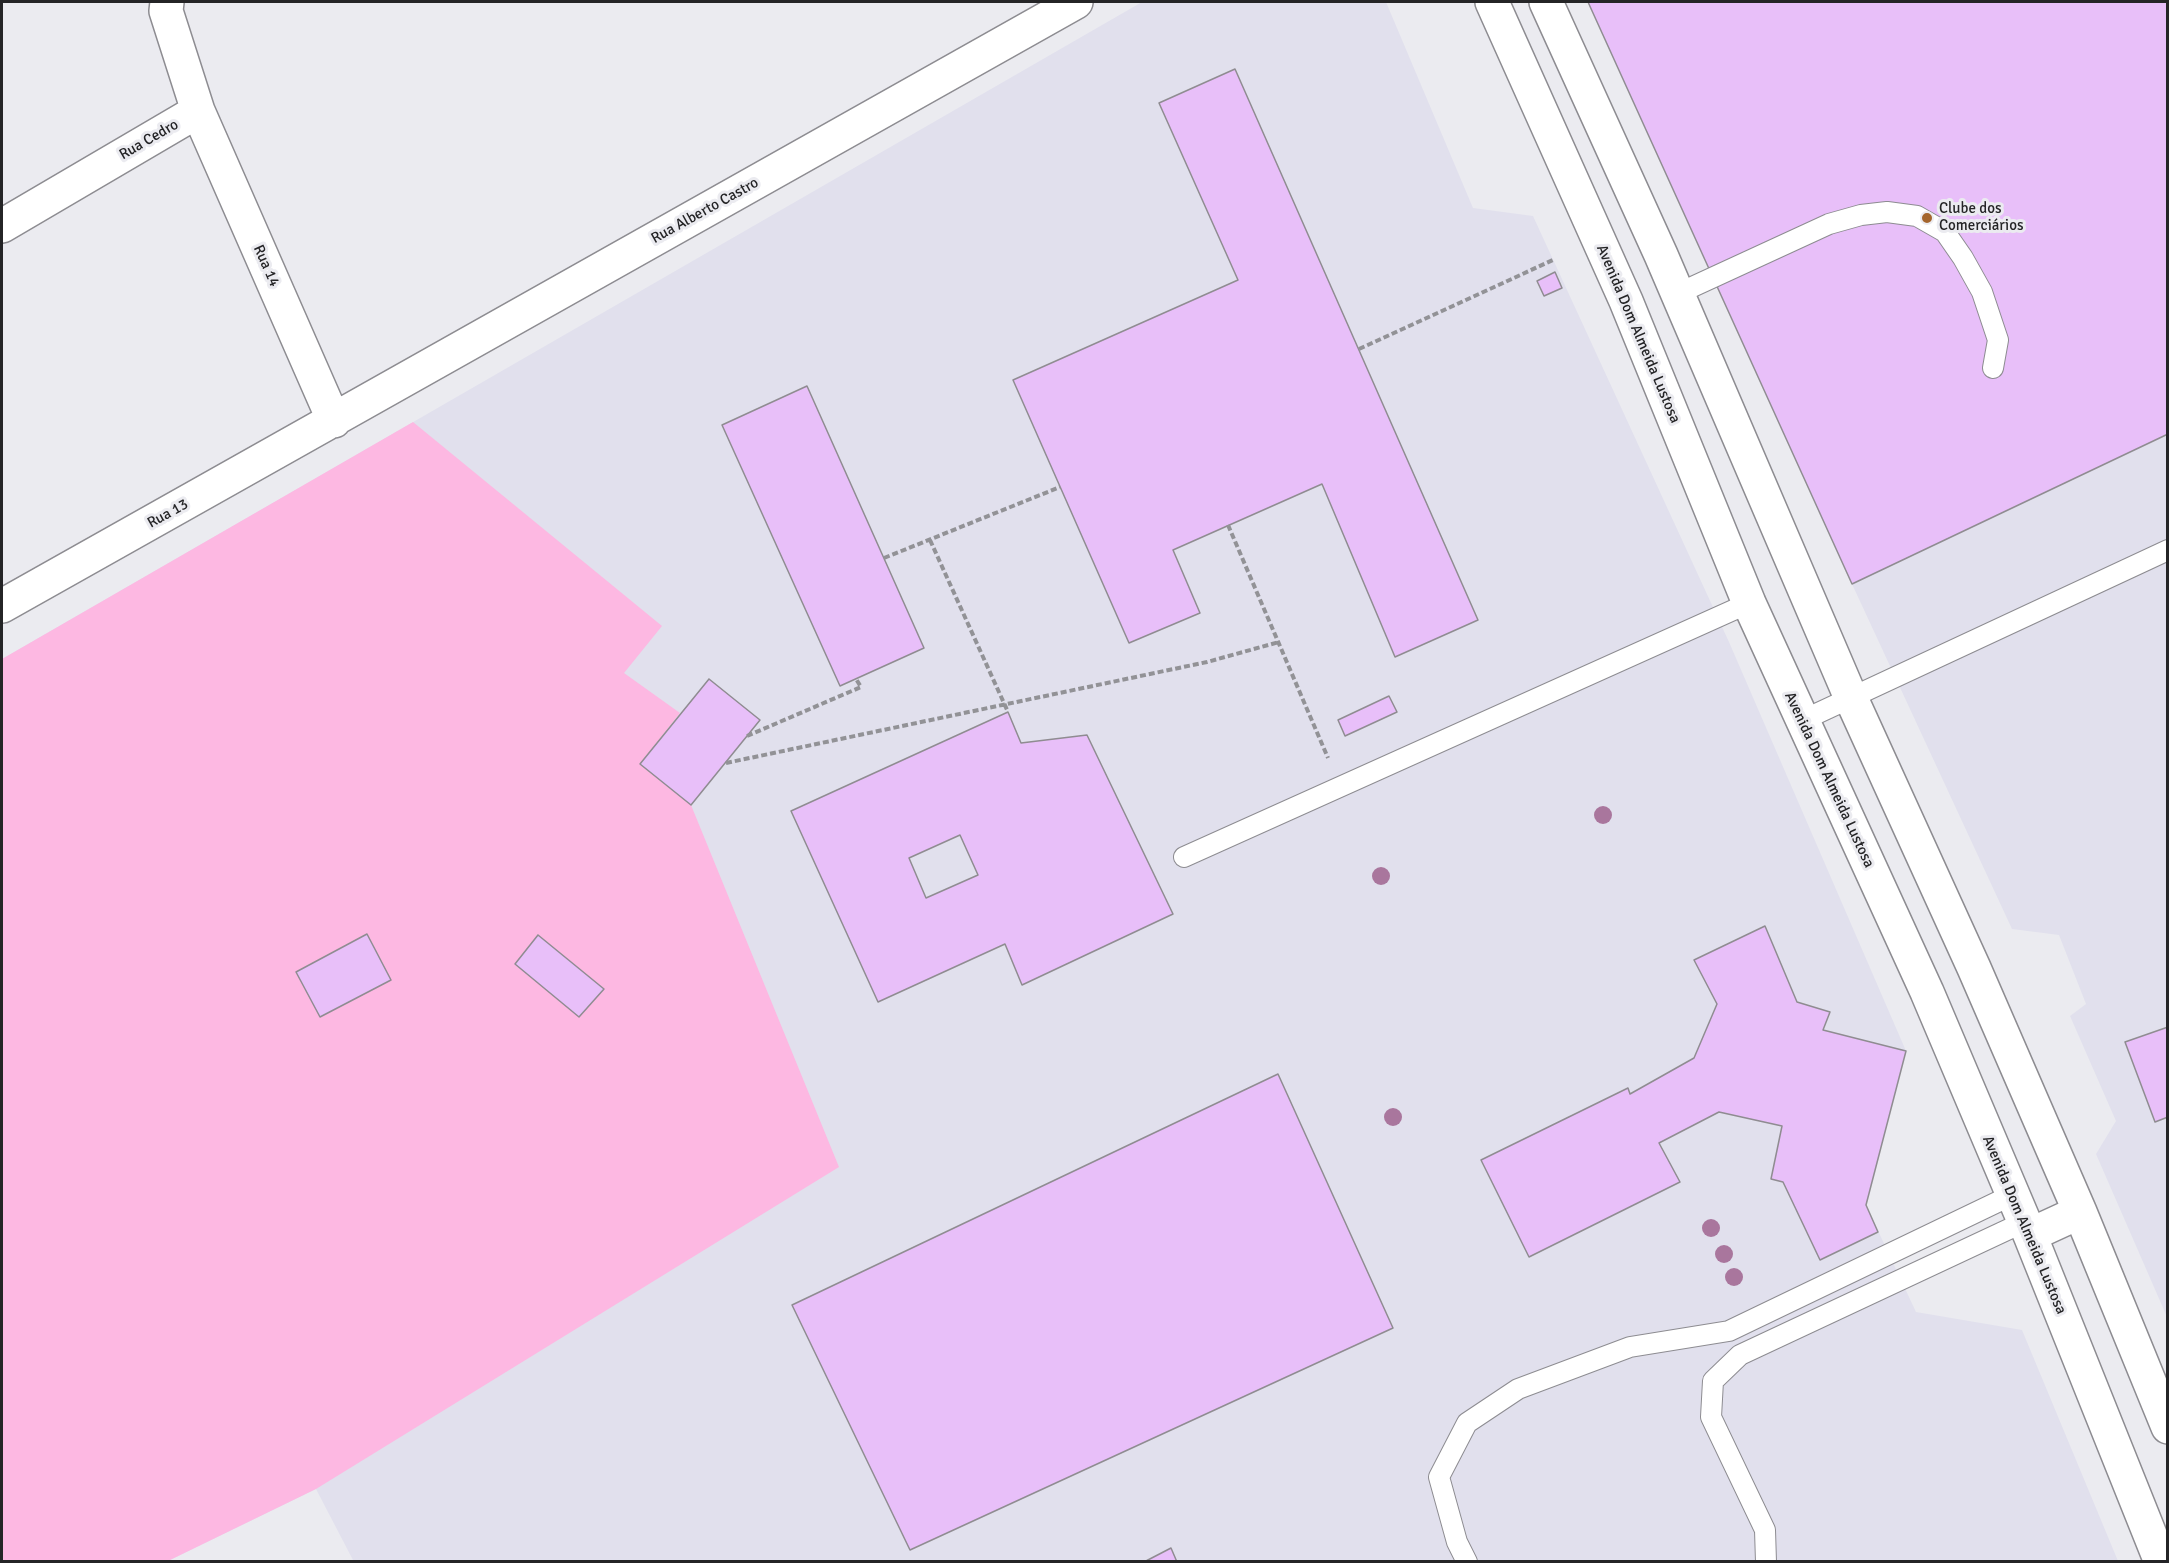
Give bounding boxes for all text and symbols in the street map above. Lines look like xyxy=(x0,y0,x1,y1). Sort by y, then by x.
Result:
street label: Rua Cedro xyxy=(116,116,182,164)
street label: Rua Alberto Castro xyxy=(648,174,762,248)
place label: Clube dos Comerciários xyxy=(1939,200,2024,235)
marker: Clube dos Comerciários xyxy=(1920,211,1934,225)
street label: Rua 14 xyxy=(249,242,283,290)
street label: Avenida Dom Almeida Lustosa xyxy=(1592,242,1684,426)
street label: Rua 13 xyxy=(144,495,192,533)
street label: Avenida Dom Almeida Lustosa xyxy=(1780,689,1878,871)
street label: Avenida Dom Almeida Lustosa xyxy=(1978,1133,2070,1317)

